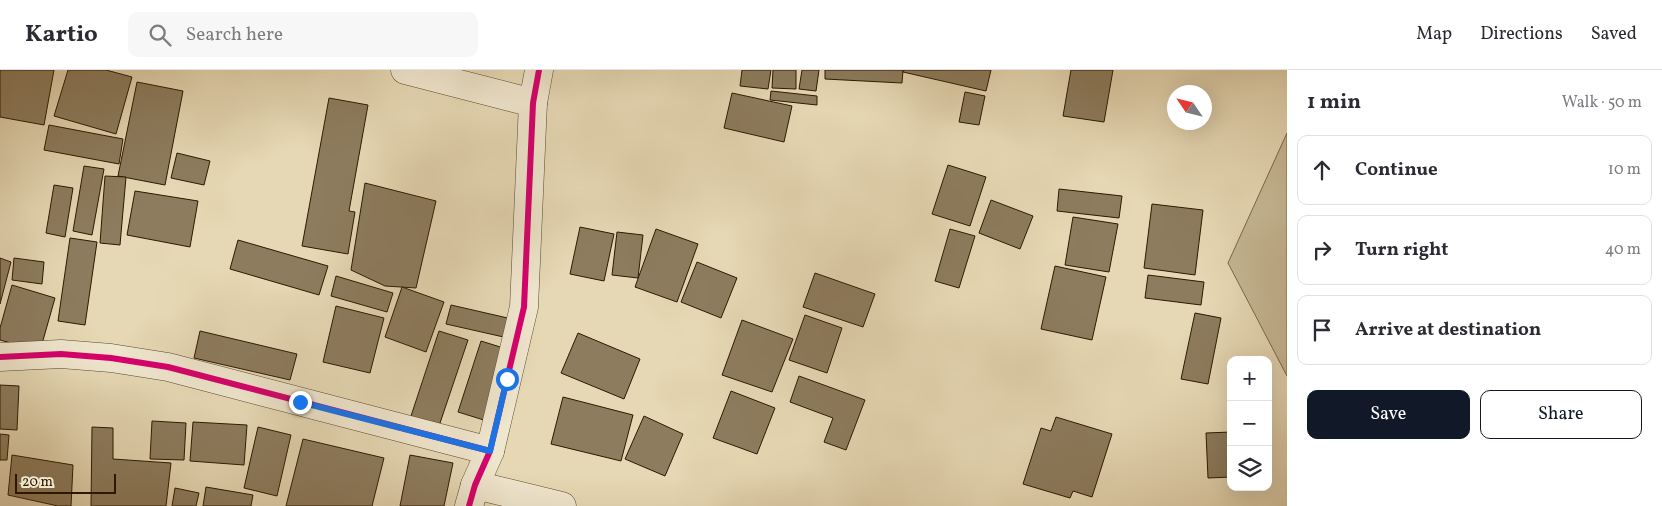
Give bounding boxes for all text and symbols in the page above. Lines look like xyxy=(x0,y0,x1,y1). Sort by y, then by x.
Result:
search box xyxy=(128,12,478,57)
text: Kartio xyxy=(25,18,98,52)
icon: search xyxy=(146,21,174,49)
text: Search here xyxy=(186,22,283,48)
text: Map xyxy=(1416,22,1452,47)
text: Directions xyxy=(1480,22,1563,47)
text: Saved xyxy=(1591,22,1637,47)
north arrow xyxy=(1167,85,1212,130)
text: 1 min xyxy=(1307,88,1361,117)
text: Walk · 50 m xyxy=(1562,92,1642,114)
icon: ahead xyxy=(1308,156,1336,184)
text: Continue xyxy=(1355,157,1438,183)
text: 10 m xyxy=(1608,159,1641,181)
icon: right xyxy=(1308,236,1336,264)
text: Turn right xyxy=(1355,237,1448,263)
text: 40 m xyxy=(1605,239,1641,261)
icon: arrive xyxy=(1308,316,1336,344)
text: Arrive at destination xyxy=(1355,317,1541,343)
map controls xyxy=(1227,356,1272,491)
button: + xyxy=(1227,356,1272,401)
route start xyxy=(496,368,519,391)
button: Save xyxy=(1307,390,1470,439)
button: Share xyxy=(1480,390,1642,439)
route end xyxy=(289,391,312,414)
button: − xyxy=(1227,401,1272,446)
button: layers xyxy=(1227,446,1272,491)
scale bar xyxy=(15,471,116,494)
text: 20 m xyxy=(22,473,53,492)

